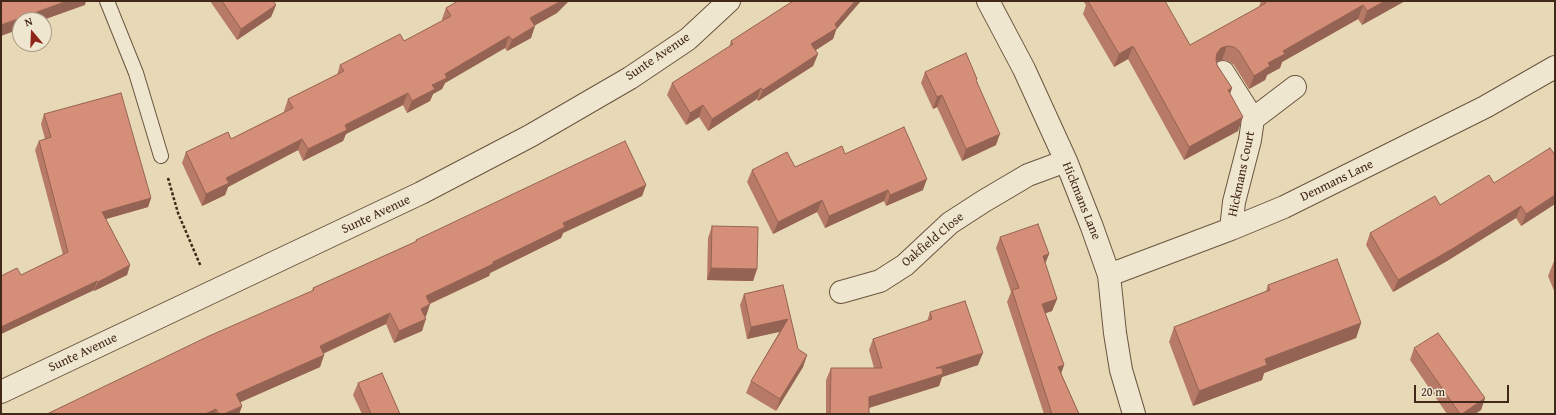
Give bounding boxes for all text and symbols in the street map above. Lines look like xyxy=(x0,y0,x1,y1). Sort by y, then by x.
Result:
north arrow xyxy=(12,12,52,52)
text: N xyxy=(22,13,34,30)
street label: Sunte Avenue xyxy=(623,30,693,84)
street label: Hickmans Court xyxy=(1225,130,1259,218)
street label: Denmans Lane xyxy=(1298,157,1376,205)
street label: Hickmans Lane xyxy=(1058,160,1104,242)
street label: Sunte Avenue xyxy=(339,192,413,238)
street label: Oakfield Close xyxy=(899,209,967,271)
street label: Sunte Avenue xyxy=(46,330,120,376)
scale bar xyxy=(1416,377,1511,403)
text: 20 m xyxy=(1421,383,1445,400)

